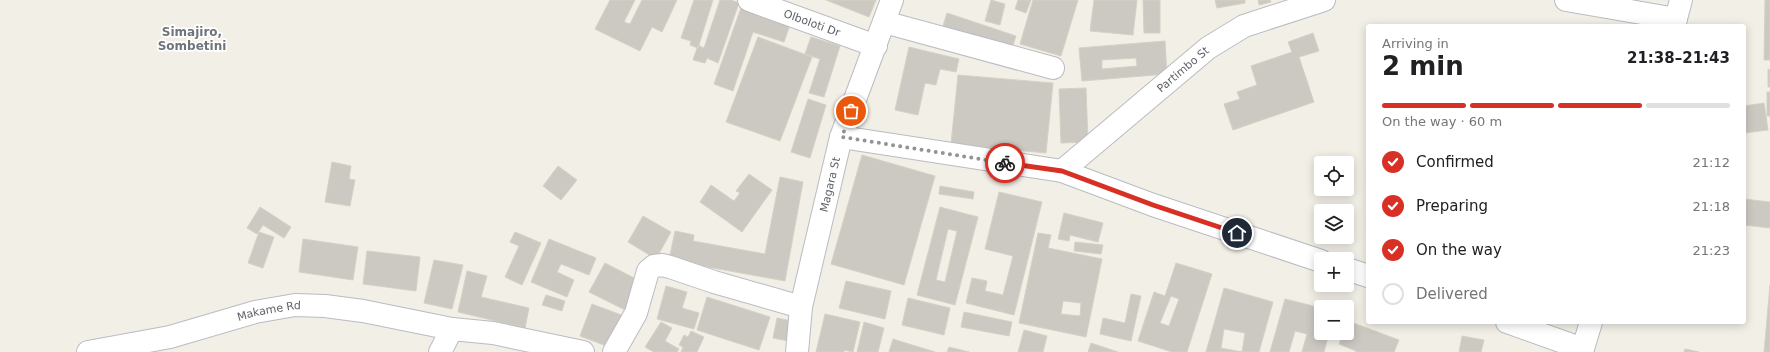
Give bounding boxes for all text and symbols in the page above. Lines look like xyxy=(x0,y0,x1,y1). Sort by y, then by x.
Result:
street label: Olboloti Dr xyxy=(782,7,842,40)
district label: Simajiro, Sombetini xyxy=(158,25,226,53)
text: Arriving in xyxy=(1382,36,1449,51)
street label: Partimbo St xyxy=(1154,44,1212,95)
text: 21:38–21:43 xyxy=(1627,49,1730,67)
text: 2 min xyxy=(1382,51,1464,81)
pin xyxy=(834,94,868,128)
icon: bag xyxy=(840,100,862,122)
text: On the way · 60 m xyxy=(1382,114,1502,129)
courier xyxy=(985,143,1025,183)
icon: check xyxy=(1382,151,1404,173)
icon: bike xyxy=(994,152,1016,174)
text: Confirmed xyxy=(1416,153,1494,171)
street label: Magara St xyxy=(818,155,843,213)
text: 21:12 xyxy=(1693,155,1730,170)
map controls xyxy=(1314,156,1354,340)
button: locate xyxy=(1314,156,1354,196)
icon: check xyxy=(1382,195,1404,217)
text: Preparing xyxy=(1416,197,1488,215)
text: 21:18 xyxy=(1693,199,1730,214)
button: layers xyxy=(1314,204,1354,244)
pin xyxy=(1220,216,1254,250)
icon: home xyxy=(1226,222,1248,244)
icon: check xyxy=(1382,239,1404,261)
text: On the way xyxy=(1416,241,1502,259)
text: 21:23 xyxy=(1693,243,1730,258)
button: + xyxy=(1314,252,1354,292)
text: Delivered xyxy=(1416,285,1488,303)
street label: Makame Rd xyxy=(236,299,301,324)
button: − xyxy=(1314,300,1354,340)

